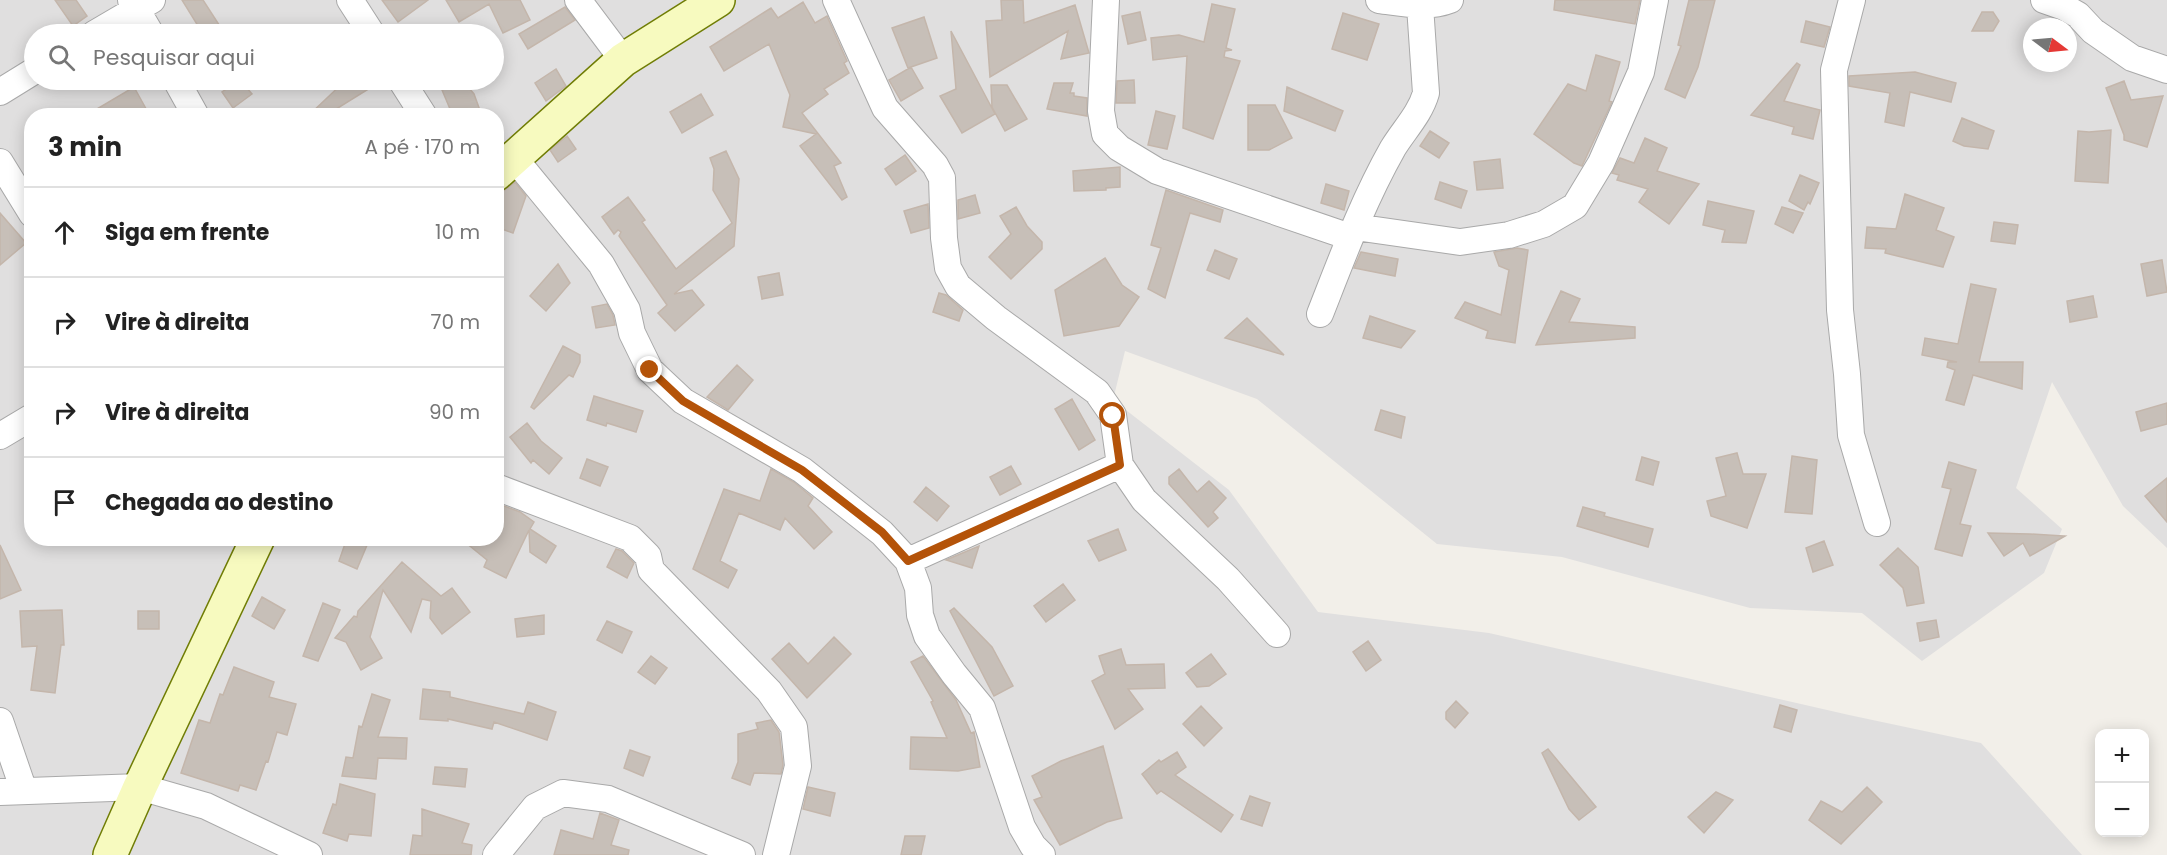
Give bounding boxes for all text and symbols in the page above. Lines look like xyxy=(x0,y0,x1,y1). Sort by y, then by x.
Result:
north arrow xyxy=(2023,18,2077,72)
search box xyxy=(24,24,504,90)
icon: search xyxy=(45,41,78,74)
text: Pesquisar aqui xyxy=(93,42,255,73)
text: 3 min xyxy=(48,129,122,165)
text: A pé · 170 m xyxy=(365,133,480,161)
icon: ahead xyxy=(48,216,81,249)
text: Siga em frente xyxy=(105,217,269,248)
text: 10 m xyxy=(435,218,480,246)
icon: right xyxy=(48,306,81,339)
text: Vire à direita xyxy=(105,307,250,338)
text: 70 m xyxy=(431,308,480,336)
route end xyxy=(636,356,662,382)
icon: right xyxy=(48,396,81,429)
text: Vire à direita xyxy=(105,397,250,428)
text: 90 m xyxy=(429,398,480,426)
route start xyxy=(1099,402,1125,428)
icon: arrive xyxy=(48,486,81,519)
text: Chegada ao destino xyxy=(105,487,333,518)
map controls xyxy=(2095,729,2149,837)
button: + xyxy=(2095,729,2149,783)
button: − xyxy=(2095,783,2149,837)

